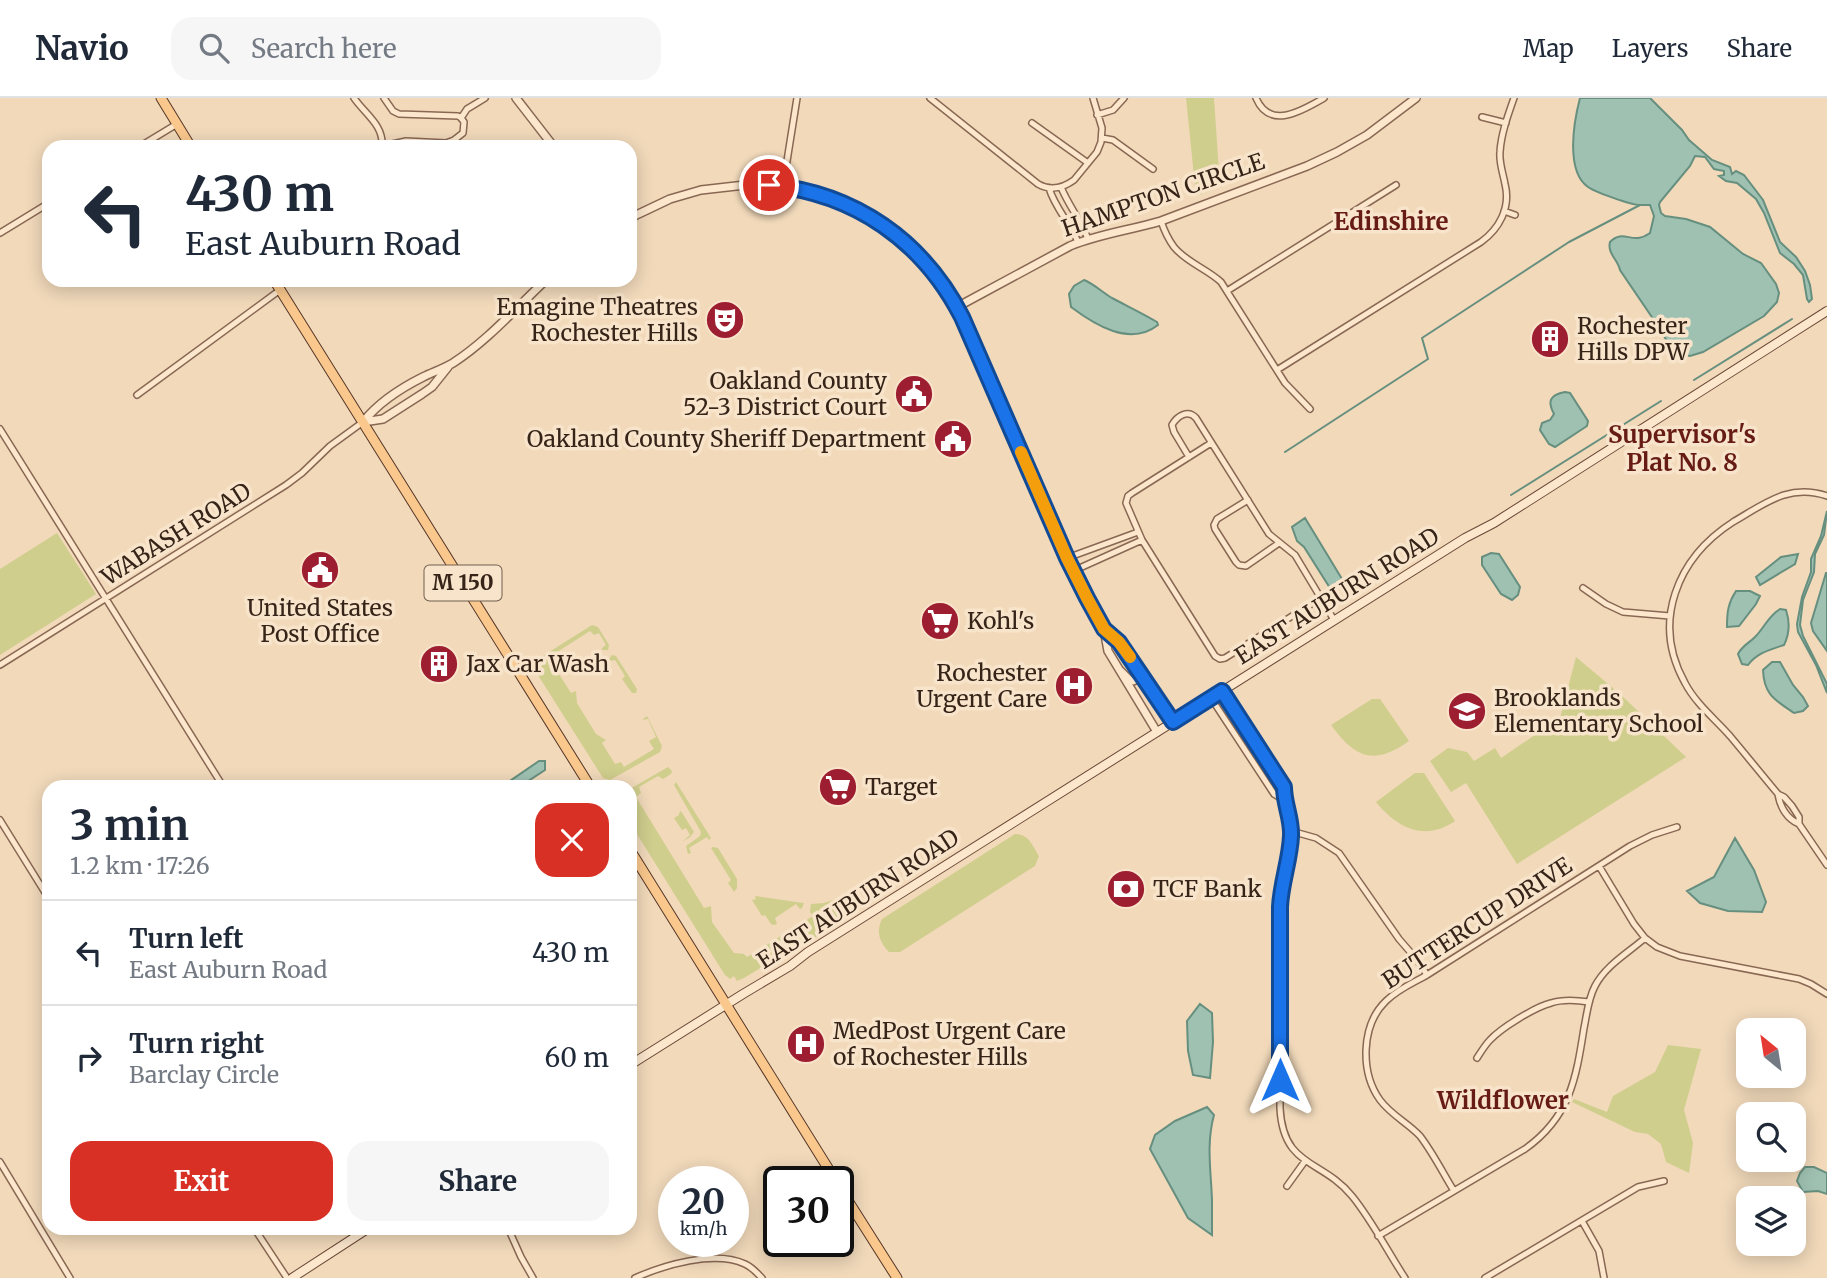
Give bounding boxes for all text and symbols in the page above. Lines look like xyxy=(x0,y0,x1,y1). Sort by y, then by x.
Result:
search box xyxy=(171,17,661,80)
text: Navio xyxy=(35,28,129,69)
icon: search xyxy=(195,29,233,67)
text: Search here xyxy=(251,32,396,65)
text: Map xyxy=(1523,33,1574,64)
text: Layers xyxy=(1612,33,1688,64)
text: Share xyxy=(1726,33,1792,64)
street label: HAMPTON CIRCLE xyxy=(1058,146,1268,243)
pin xyxy=(739,155,799,215)
text: 430 m xyxy=(185,163,334,224)
icon: arrive xyxy=(750,166,788,204)
icon: left xyxy=(70,168,161,259)
district label: Edinshire xyxy=(1334,206,1449,237)
text: East Auburn Road xyxy=(185,224,461,264)
place label: Emagine Theatres Rochester Hills xyxy=(496,292,698,347)
theatre icon: Emagine Theatres Rochester Hills xyxy=(704,299,746,341)
place label: Rochester Hills DPW xyxy=(1577,311,1690,366)
building icon: Rochester Hills DPW xyxy=(1529,318,1571,360)
place label: Oakland County 52-3 District Court xyxy=(683,366,888,421)
public building icon: Oakland County 52-3 District Court xyxy=(893,373,935,415)
public building icon: Oakland County Sheriff Department xyxy=(932,418,974,460)
district label: Supervisor's Plat No. 8 xyxy=(1608,419,1756,478)
place label: Oakland County Sheriff Department xyxy=(527,424,926,453)
street label: WABASH ROAD xyxy=(95,476,256,592)
street label: EAST AUBURN ROAD xyxy=(1229,521,1444,670)
public building icon: United States Post Office xyxy=(299,549,341,591)
road number: M 150 xyxy=(424,566,502,601)
place label: United States Post Office xyxy=(247,593,393,648)
supermarket icon: Kohl's xyxy=(919,600,961,642)
place label: Kohl's xyxy=(967,606,1034,635)
building icon: Jax Car Wash xyxy=(418,643,460,685)
place label: Jax Car Wash xyxy=(465,649,609,678)
place label: Rochester Urgent Care xyxy=(916,658,1047,713)
hospital icon: Rochester Urgent Care xyxy=(1053,665,1095,707)
place label: Brooklands Elementary School xyxy=(1494,683,1703,738)
school or university icon: Brooklands Elementary School xyxy=(1446,690,1488,732)
supermarket icon: Target xyxy=(817,766,859,808)
place label: Target xyxy=(865,772,938,801)
text: 3 min xyxy=(70,799,189,851)
button: close xyxy=(535,803,609,877)
street label: EAST AUBURN ROAD xyxy=(751,822,964,975)
street label: BUTTERCUP DRIVE xyxy=(1376,850,1577,995)
text: 1.2 km · 17:26 xyxy=(70,851,210,880)
bank icon: TCF Bank xyxy=(1105,868,1147,910)
place label: TCF Bank xyxy=(1153,874,1262,903)
text: Turn left xyxy=(129,922,243,955)
icon: left xyxy=(70,934,108,972)
text: 430 m xyxy=(532,936,609,969)
text: East Auburn Road xyxy=(129,955,327,984)
place label: MedPost Urgent Care of Rochester Hills xyxy=(833,1016,1066,1071)
north arrow xyxy=(1736,1018,1806,1088)
map controls xyxy=(1736,1018,1806,1256)
hospital icon: MedPost Urgent Care of Rochester Hills xyxy=(785,1023,827,1065)
text: Turn right xyxy=(129,1027,264,1060)
icon: right xyxy=(70,1039,108,1077)
text: 60 m xyxy=(545,1041,609,1074)
position arrow xyxy=(1243,1043,1317,1117)
text: Barclay Circle xyxy=(129,1060,279,1089)
district label: Wildflower xyxy=(1436,1085,1569,1116)
button: search xyxy=(1736,1102,1806,1172)
button: Exit xyxy=(70,1141,333,1221)
button: Share xyxy=(347,1141,609,1221)
speed limit sign: 30 xyxy=(763,1166,854,1257)
text: 20 xyxy=(682,1180,725,1224)
button: layers xyxy=(1736,1186,1806,1256)
text: km/h xyxy=(680,1217,727,1240)

